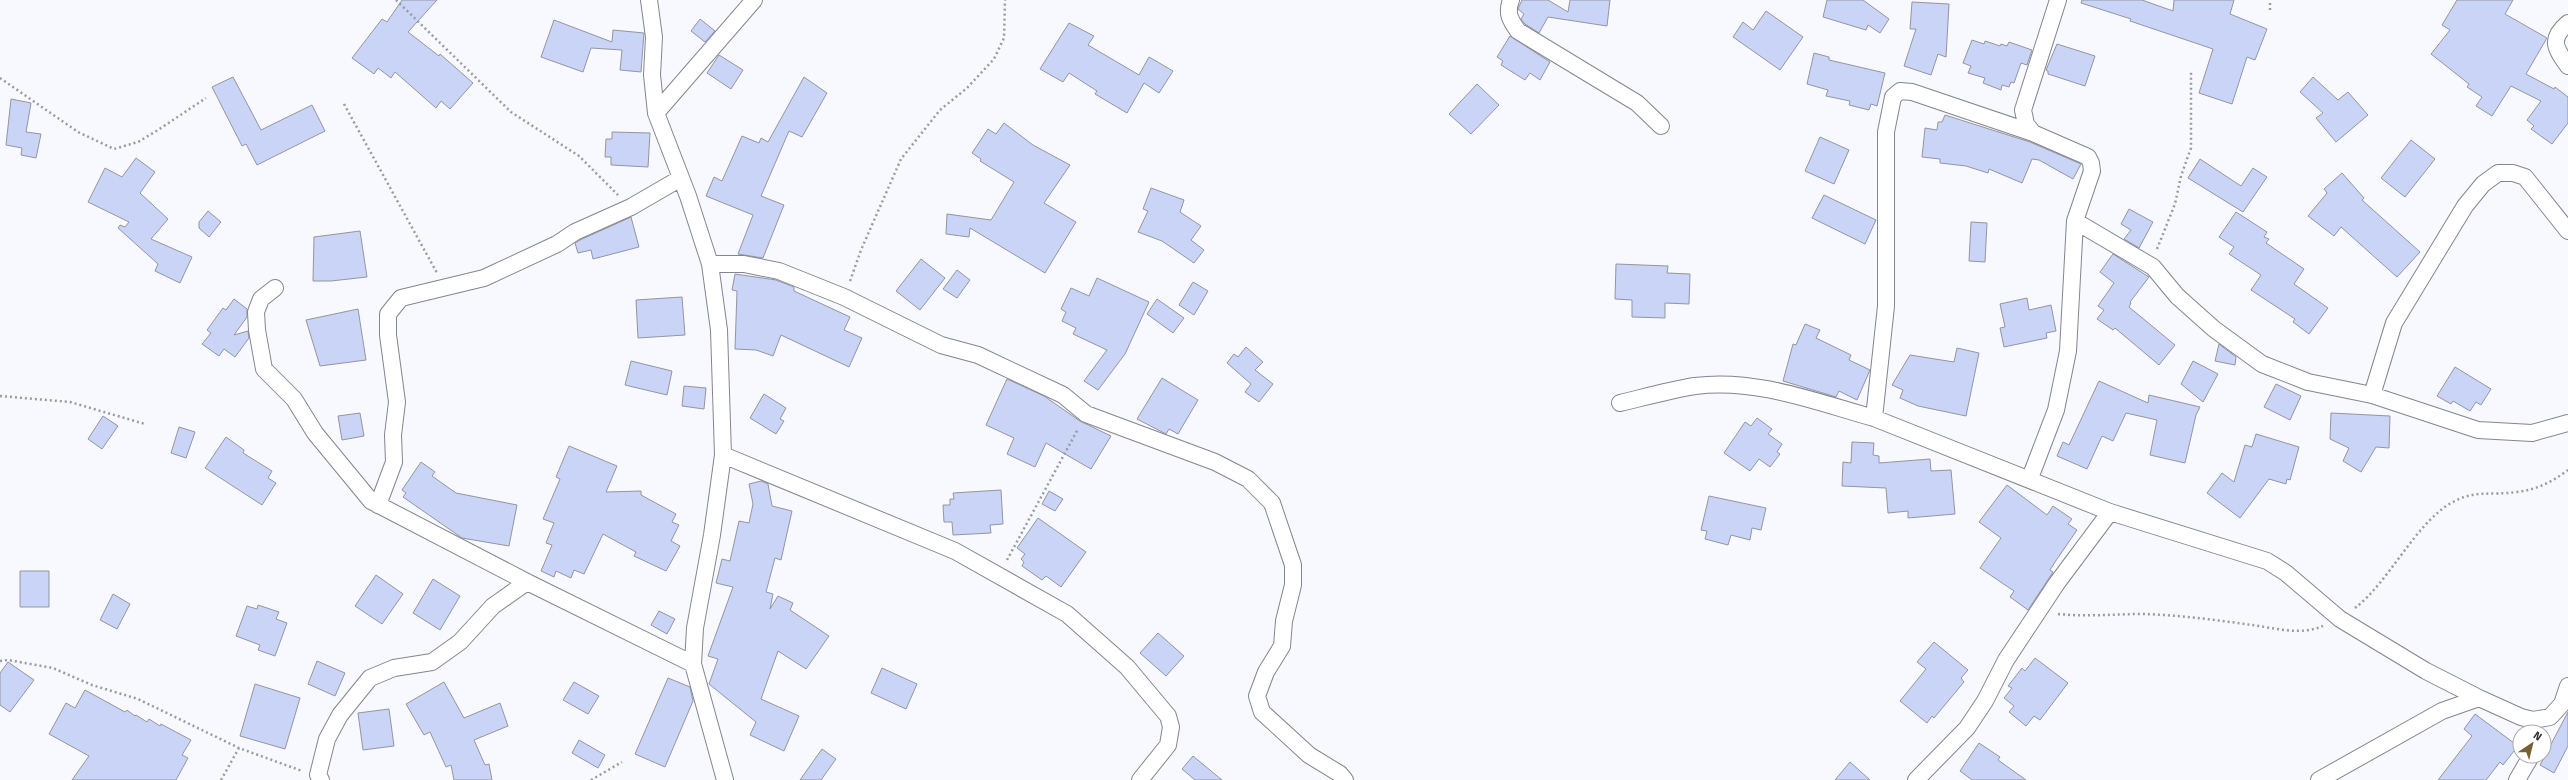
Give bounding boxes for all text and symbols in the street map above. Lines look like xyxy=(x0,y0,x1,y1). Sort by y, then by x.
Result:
north arrow xyxy=(2512,724,2552,764)
text: N xyxy=(2531,729,2544,744)

